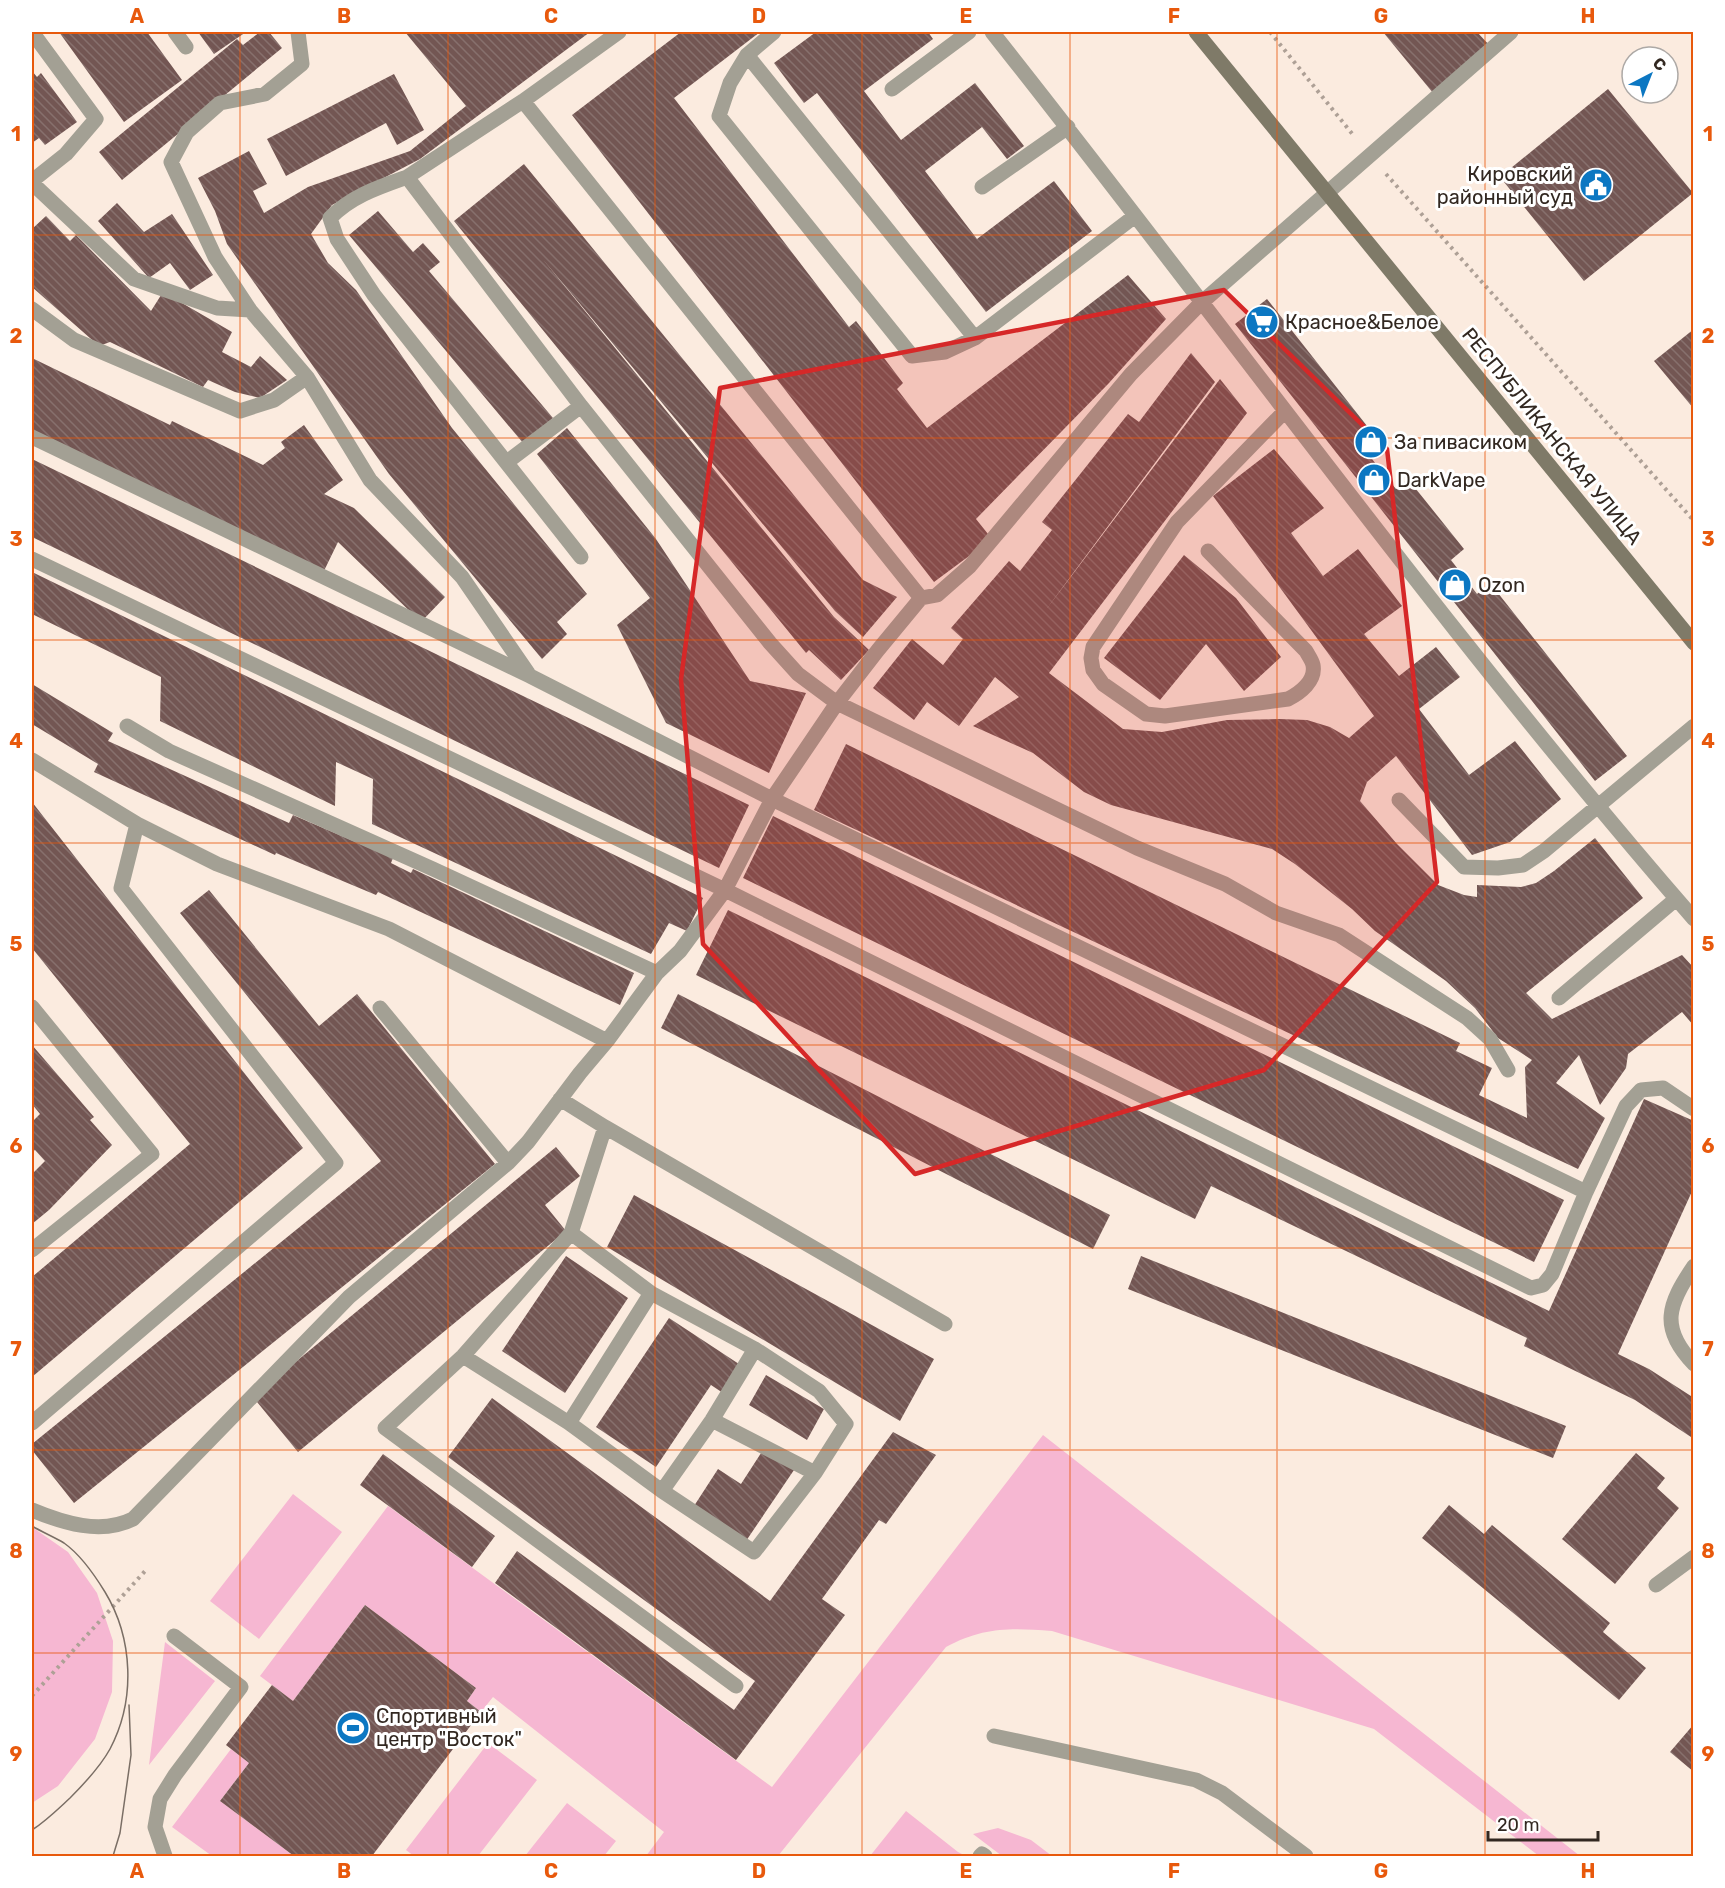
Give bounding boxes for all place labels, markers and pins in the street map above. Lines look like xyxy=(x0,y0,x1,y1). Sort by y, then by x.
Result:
place label: Кировский районный суд xyxy=(1437,162,1573,209)
public building icon: Кировский районный суд xyxy=(1578,167,1614,203)
supermarket icon: Красное&Белое xyxy=(1244,304,1280,340)
place label: Красное&Белое xyxy=(1285,310,1439,334)
shop icon: За пивасиком xyxy=(1353,424,1389,460)
place label: За пивасиком xyxy=(1394,430,1527,454)
shop icon: DarkVape xyxy=(1356,462,1392,498)
place label: DarkVape xyxy=(1397,468,1486,492)
shop icon: Ozon xyxy=(1437,567,1473,603)
place label: Ozon xyxy=(1478,573,1525,597)
place label: Спортивный центр "Восток" xyxy=(376,1704,522,1751)
sports icon: Спортивный центр "Восток" xyxy=(335,1710,371,1746)

